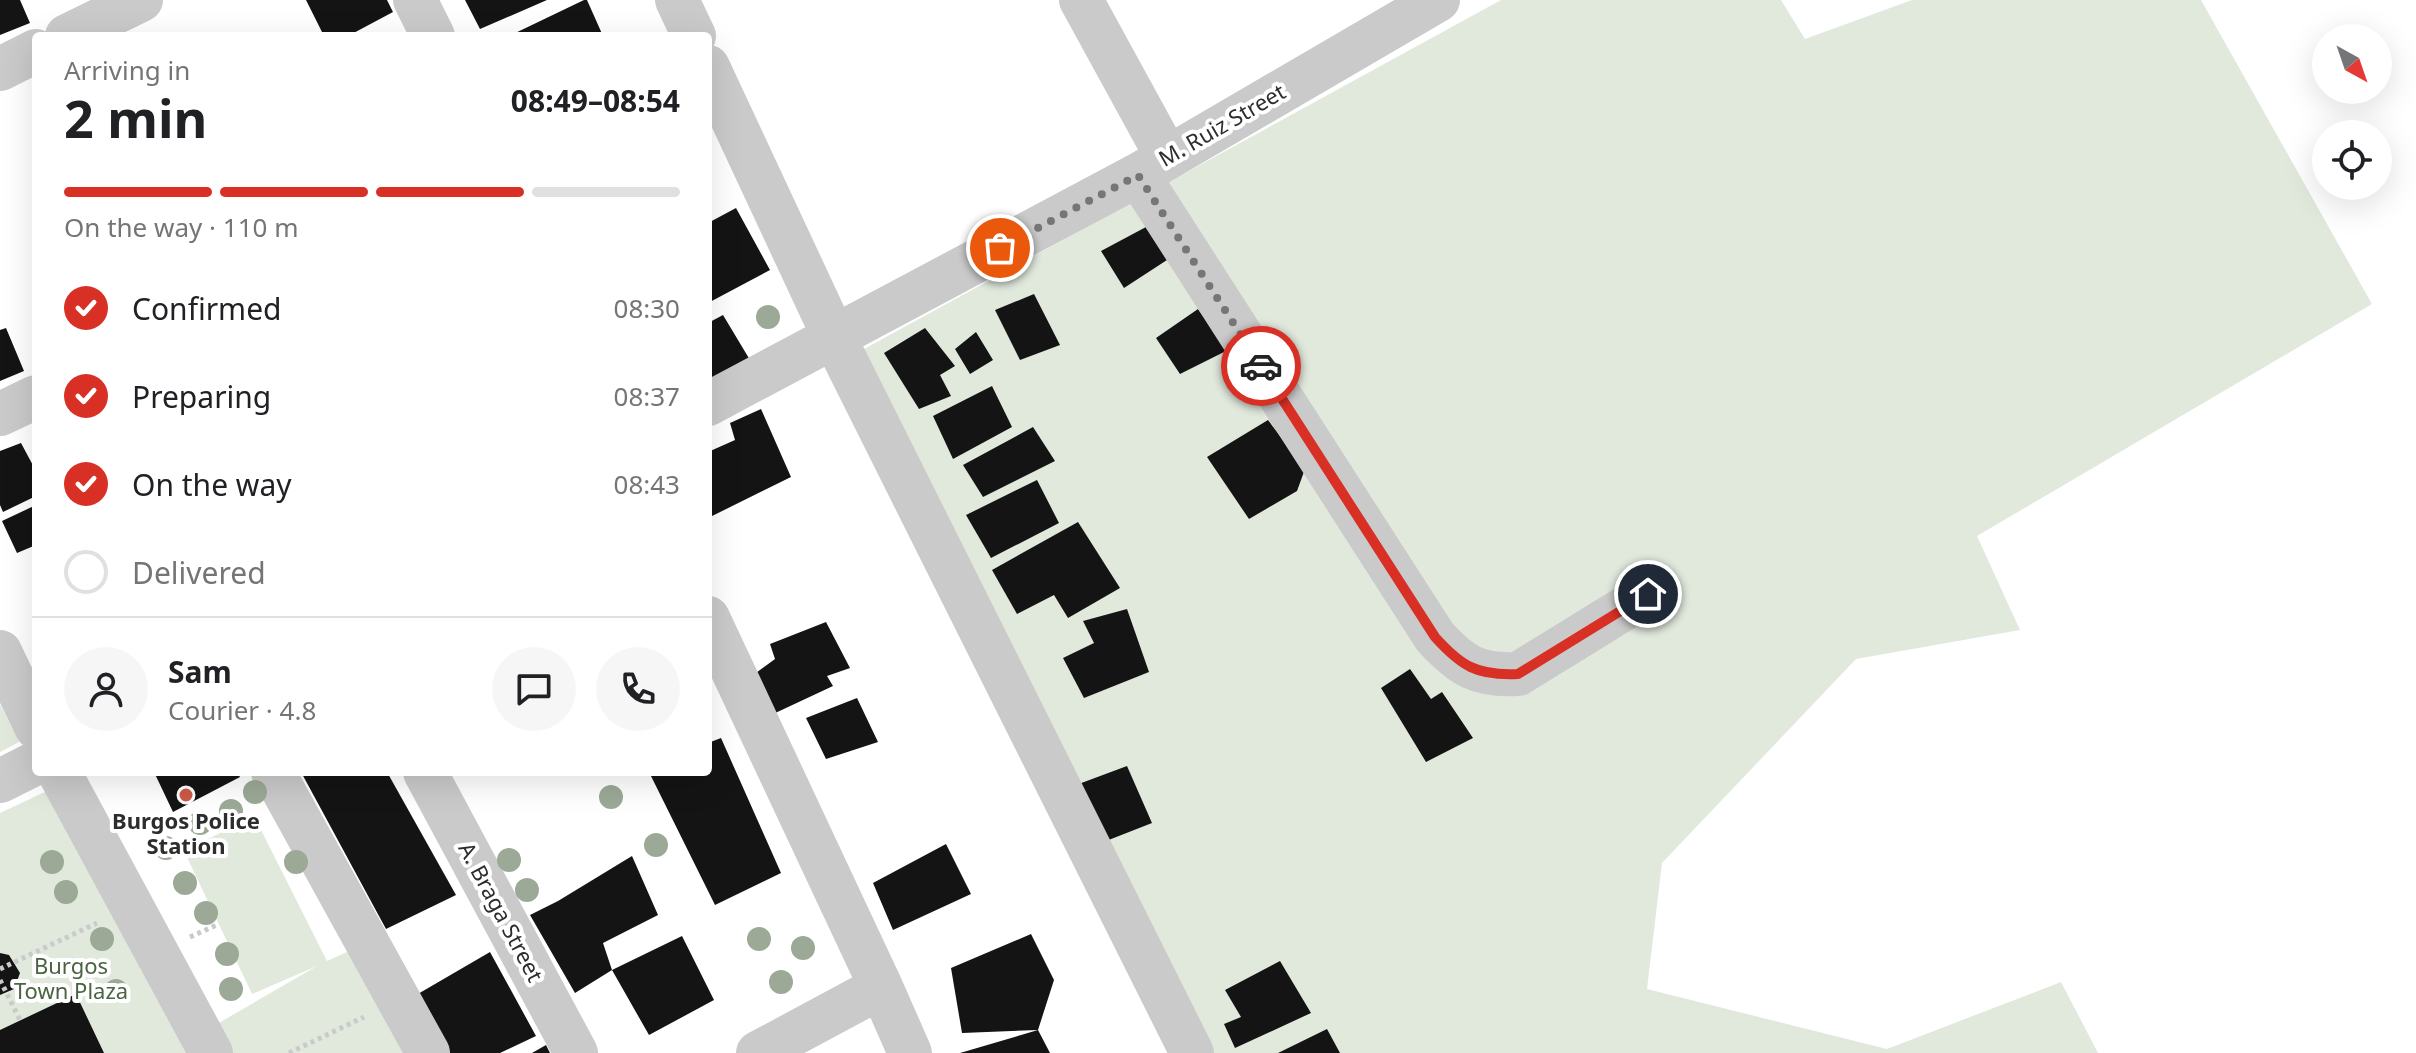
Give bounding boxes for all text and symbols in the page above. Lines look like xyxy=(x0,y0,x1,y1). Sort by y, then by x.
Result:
north arrow xyxy=(2312,24,2392,104)
map controls xyxy=(2312,24,2392,200)
text: Arriving in xyxy=(64,52,190,88)
street label: M. Ruiz Street xyxy=(1153,76,1291,173)
text: 08:49–08:54 xyxy=(511,80,680,121)
text: 2 min xyxy=(64,82,207,153)
button: locate xyxy=(2312,120,2392,200)
text: On the way · 110 m xyxy=(64,209,298,245)
pin xyxy=(966,214,1034,282)
icon: bag xyxy=(978,226,1022,270)
icon: check xyxy=(64,286,108,330)
text: Confirmed xyxy=(132,288,282,329)
text: 08:30 xyxy=(614,290,680,326)
courier xyxy=(1221,326,1301,406)
icon: car xyxy=(1239,344,1283,388)
icon: check xyxy=(64,374,108,418)
text: Preparing xyxy=(132,376,271,417)
text: 08:37 xyxy=(614,378,680,414)
icon: check xyxy=(64,462,108,506)
text: On the way xyxy=(132,464,292,505)
text: 08:43 xyxy=(614,466,680,502)
text: Delivered xyxy=(132,552,266,593)
pin xyxy=(1614,560,1682,628)
icon: home xyxy=(1626,572,1670,616)
button: person xyxy=(64,647,148,731)
button: chat xyxy=(492,647,576,731)
button: phone xyxy=(596,647,680,731)
text: Sam xyxy=(168,651,232,692)
text: Courier · 4.8 xyxy=(168,692,316,728)
marker: Burgos Police Station xyxy=(177,786,195,804)
place label: Burgos Police Station xyxy=(112,805,260,860)
street label: A. Braga Street xyxy=(452,837,551,987)
park label: Burgos Town Plaza xyxy=(14,950,128,1005)

